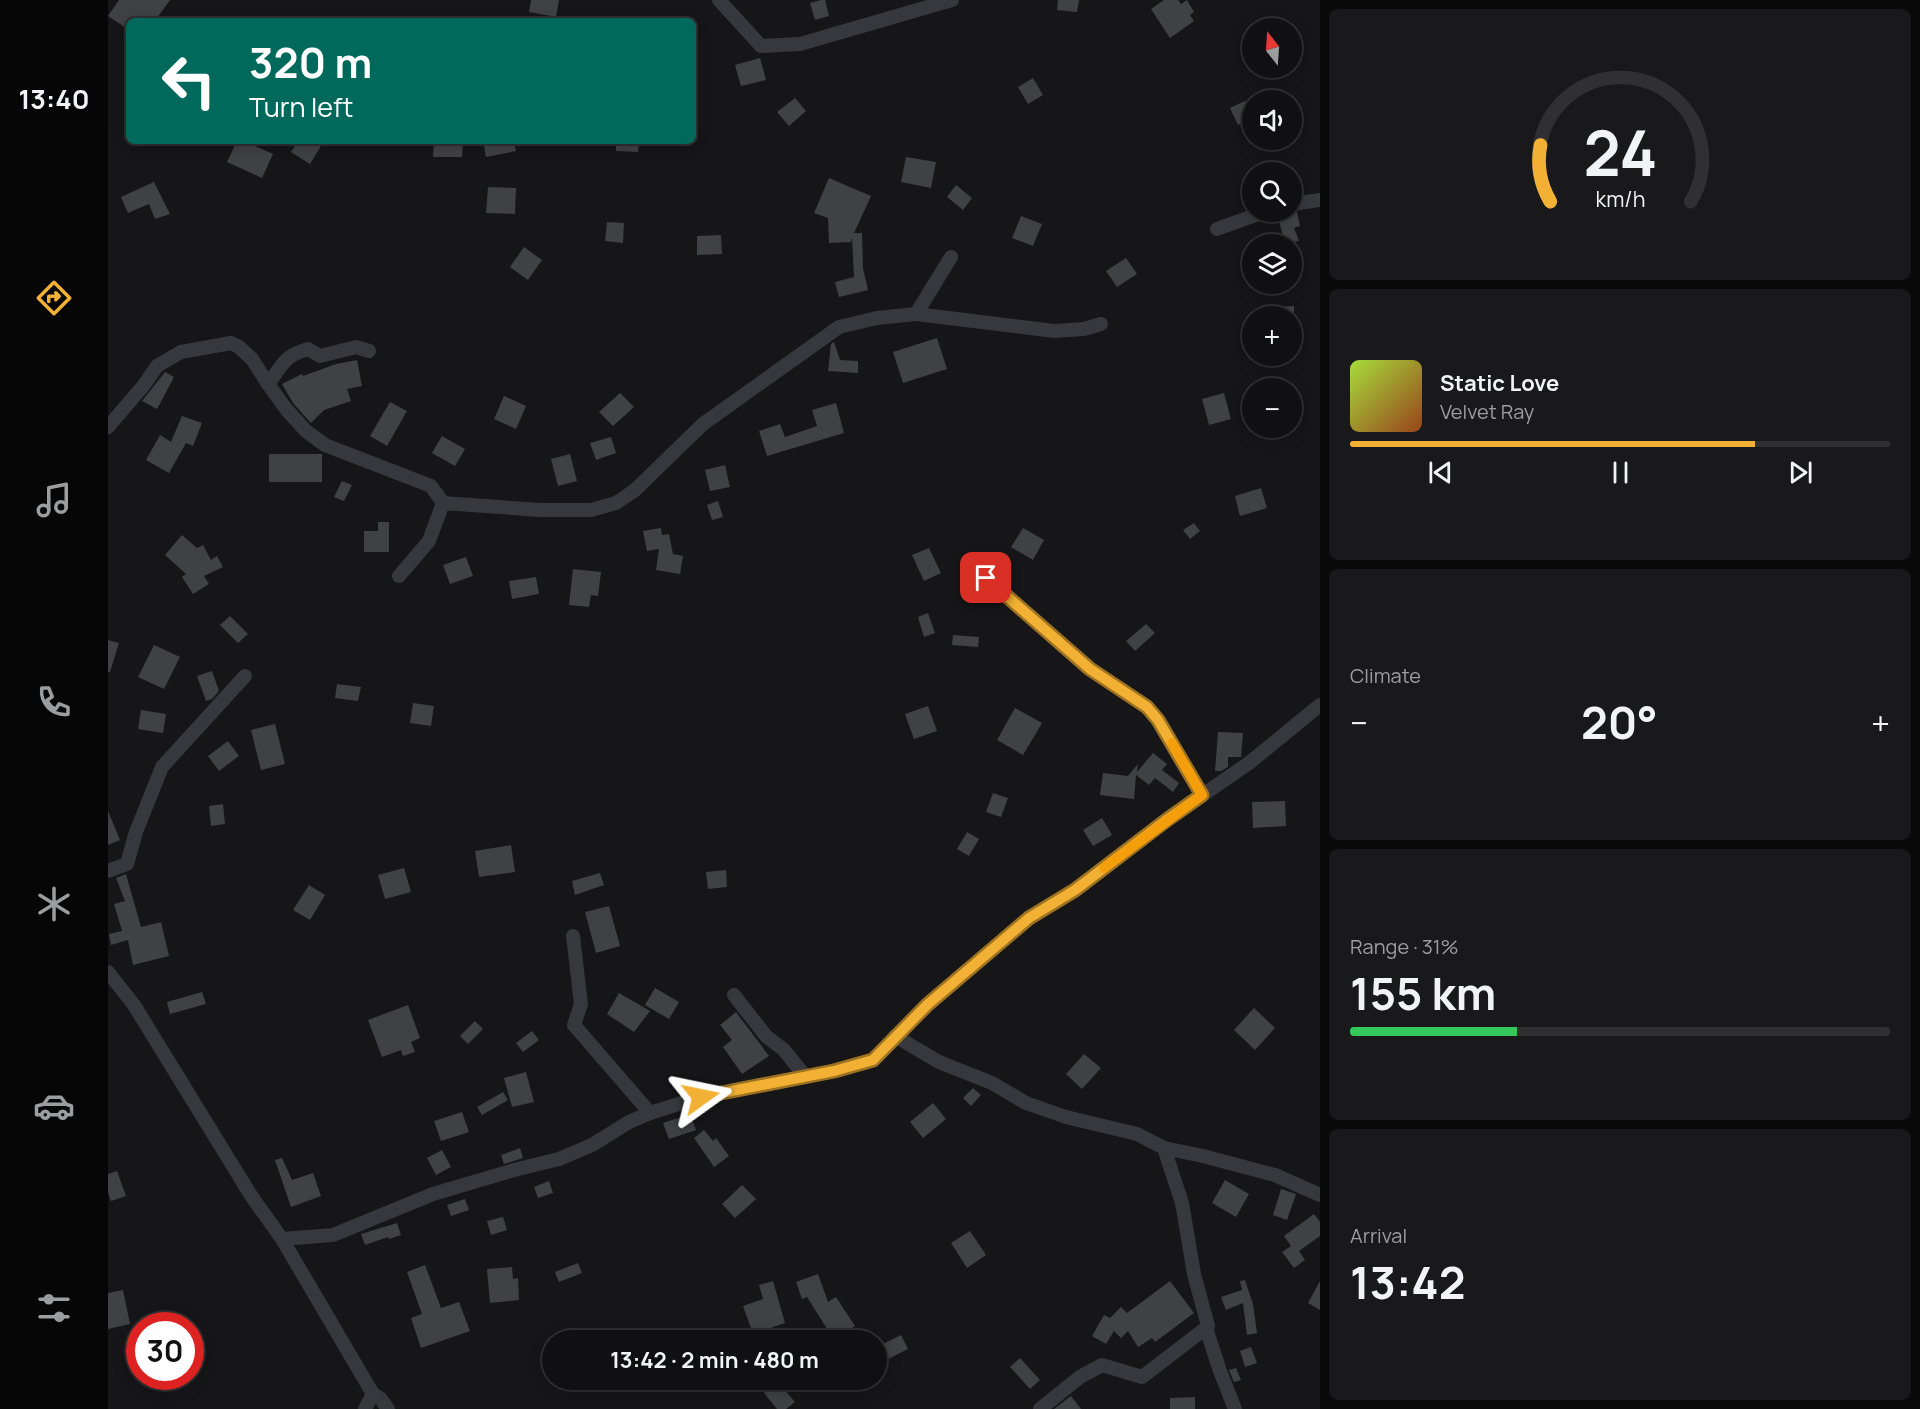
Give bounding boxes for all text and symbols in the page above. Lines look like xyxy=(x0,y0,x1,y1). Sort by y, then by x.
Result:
north arrow xyxy=(1242,18,1302,78)
map controls xyxy=(1242,18,1302,438)
text: 320 m xyxy=(249,33,372,91)
icon: left xyxy=(150,42,228,120)
text: 13:40 xyxy=(19,80,89,117)
text: Turn left xyxy=(249,88,353,125)
button: sound xyxy=(1242,90,1302,150)
text: 24 xyxy=(1583,109,1657,195)
button: search xyxy=(1242,162,1302,222)
text: km/h xyxy=(1595,184,1645,213)
button: layers xyxy=(1242,234,1302,294)
icon: directions xyxy=(33,277,75,319)
button: + xyxy=(1242,306,1302,366)
text: Static Love xyxy=(1440,368,1559,398)
button: − xyxy=(1242,378,1302,438)
text: Velvet Ray xyxy=(1440,398,1534,425)
icon: previous xyxy=(1424,456,1457,489)
icon: pause xyxy=(1604,456,1637,489)
icon: next xyxy=(1784,456,1817,489)
icon: music xyxy=(33,479,75,521)
pin xyxy=(960,552,1011,603)
icon: arrive xyxy=(969,561,1002,594)
text: Climate xyxy=(1350,662,1421,689)
icon: phone xyxy=(33,681,75,723)
text: 20° xyxy=(1581,691,1658,753)
text: − xyxy=(1350,700,1368,745)
text: + xyxy=(1871,700,1890,745)
icon: climate xyxy=(33,883,75,925)
text: Range · 31% xyxy=(1350,933,1459,960)
text: 155 km xyxy=(1350,962,1496,1024)
position arrow xyxy=(669,1065,733,1129)
icon: car xyxy=(33,1085,75,1127)
text: Arrival xyxy=(1350,1222,1407,1249)
text: 13:42 xyxy=(1350,1251,1465,1313)
icon: filters xyxy=(33,1287,75,1329)
speed limit sign: 30 xyxy=(126,1312,204,1390)
text: 13:42 · 2 min · 480 m xyxy=(610,1345,819,1375)

